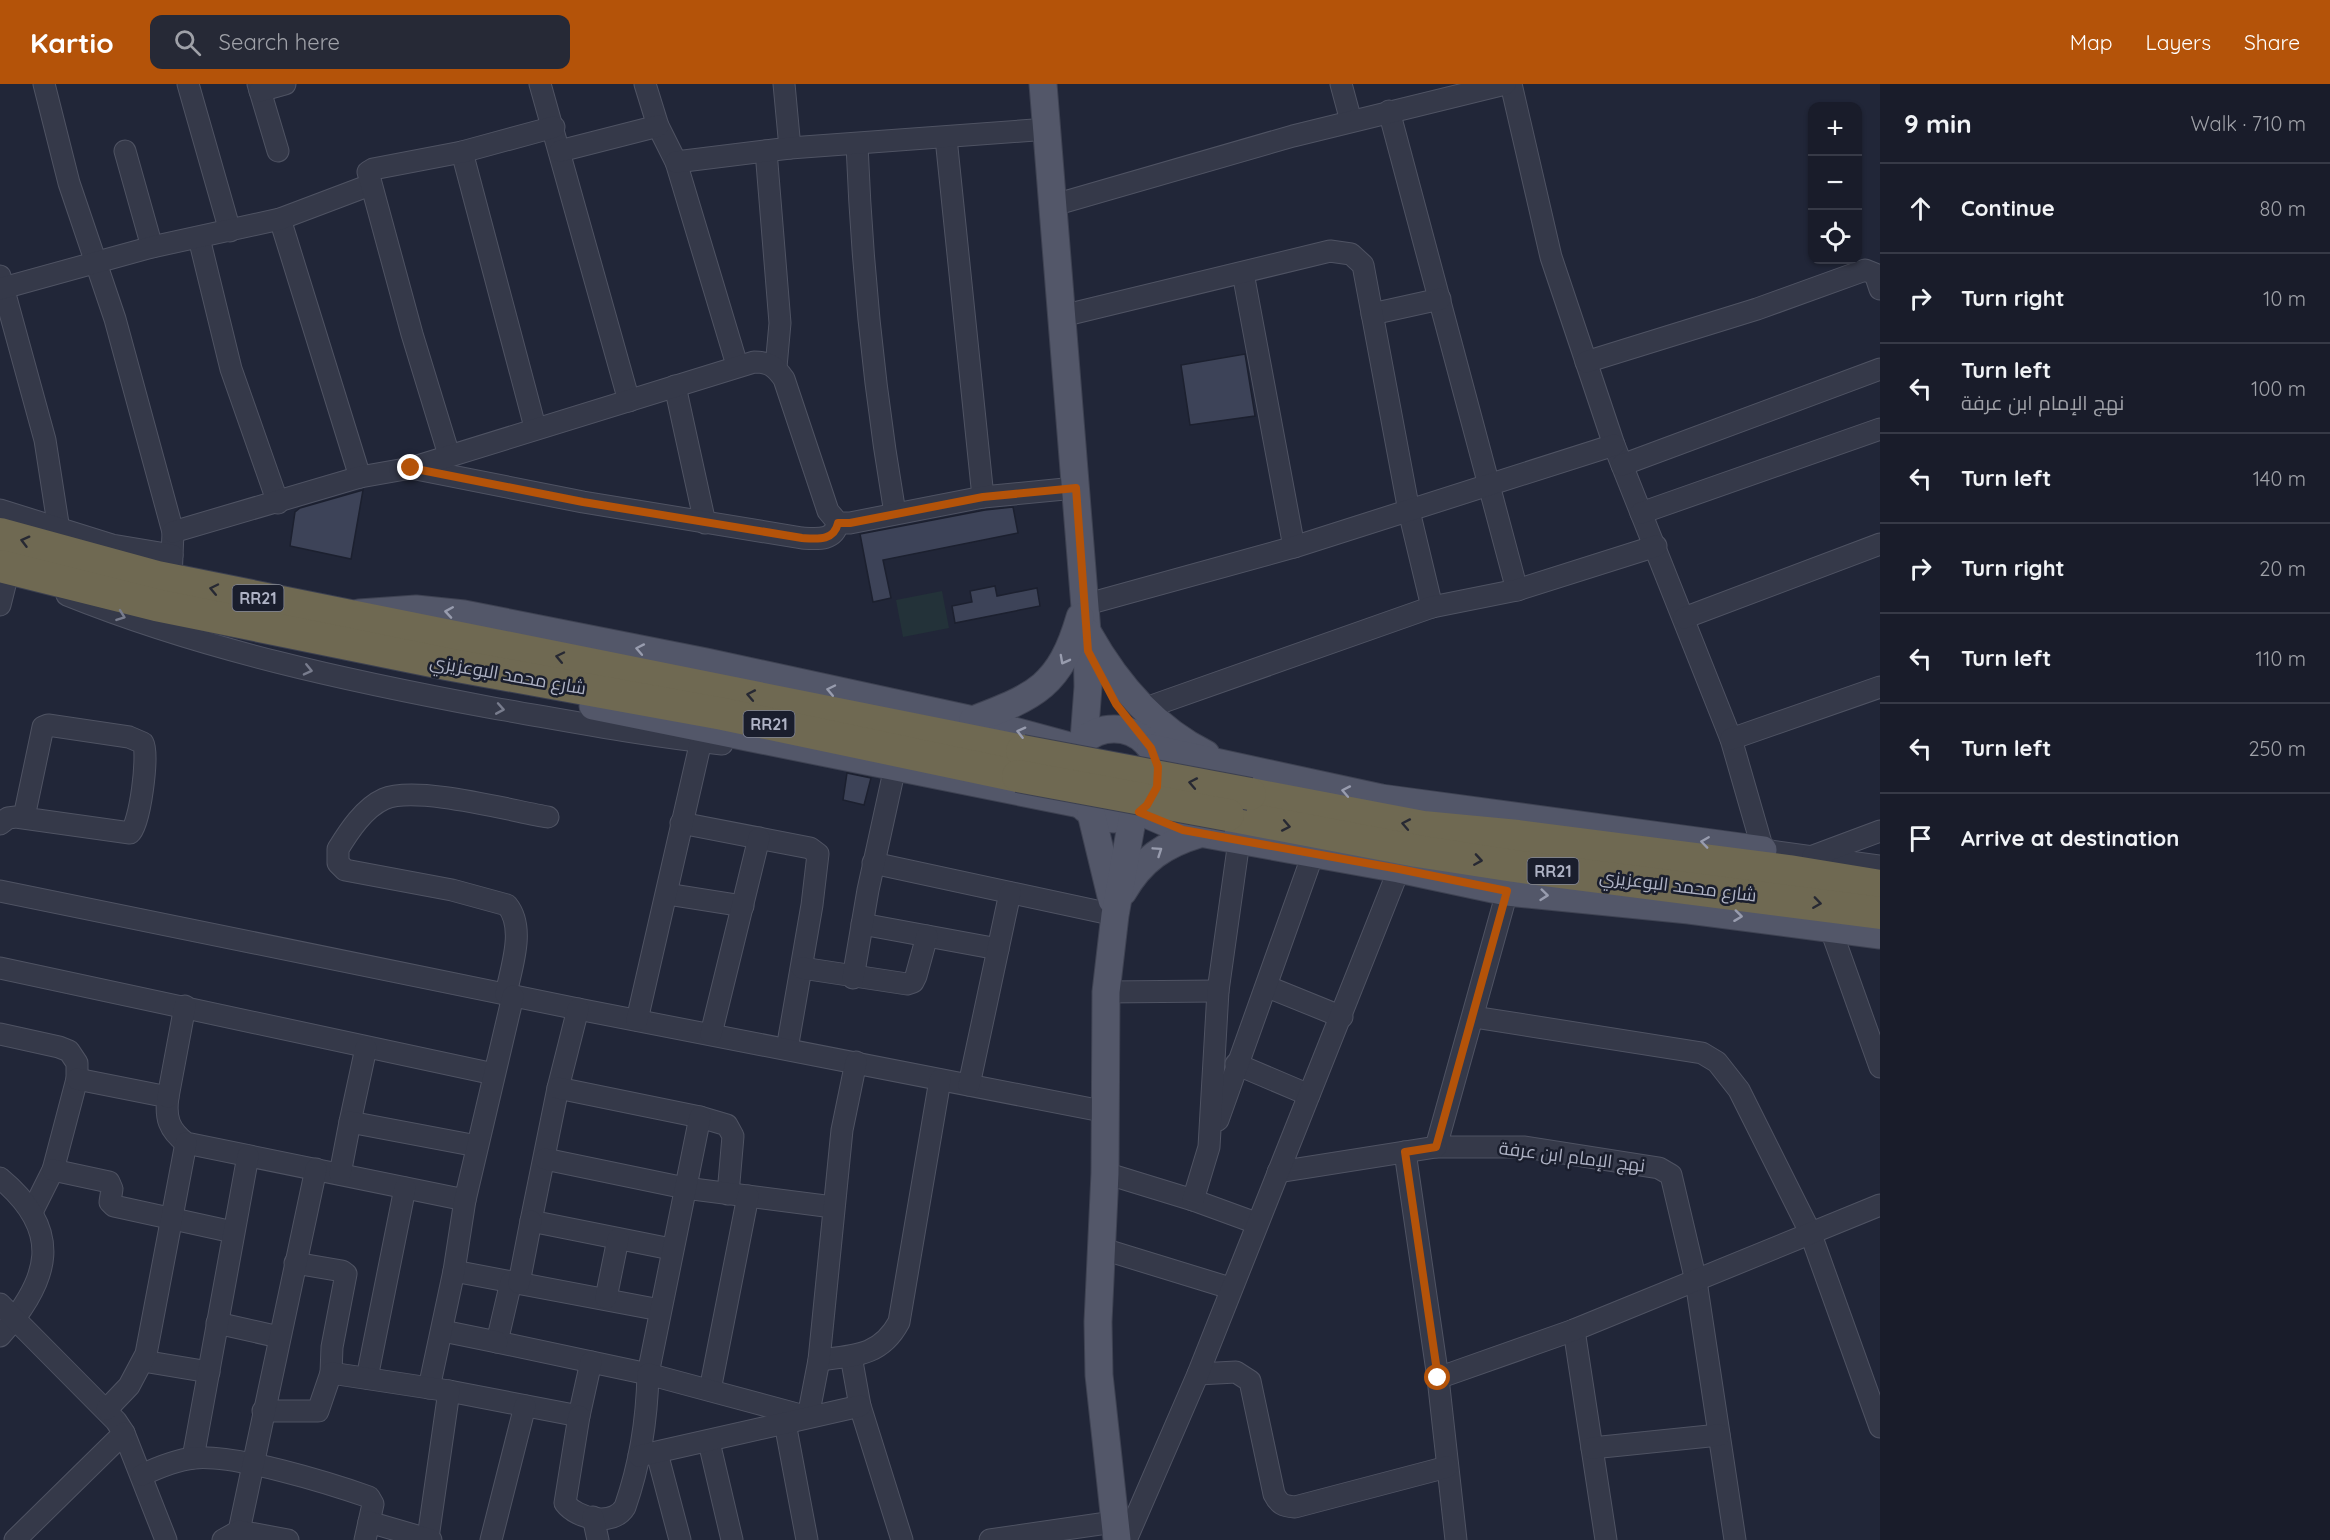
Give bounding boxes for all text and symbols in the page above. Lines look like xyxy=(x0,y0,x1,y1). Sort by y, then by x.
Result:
search box xyxy=(150,15,570,69)
text: Kartio xyxy=(30,25,114,60)
icon: search xyxy=(171,26,204,59)
text: Search here xyxy=(219,28,340,56)
text: Map xyxy=(2070,29,2113,55)
text: Layers xyxy=(2146,29,2211,55)
text: Share xyxy=(2244,29,2300,55)
map controls xyxy=(1808,102,1862,264)
button: + xyxy=(1808,102,1862,156)
text: 9 min xyxy=(1904,107,1972,140)
text: Walk · 710 m xyxy=(2190,111,2306,136)
button: − xyxy=(1808,156,1862,210)
icon: ahead xyxy=(1904,192,1937,225)
text: Continue xyxy=(1961,194,2055,222)
text: 80 m xyxy=(2260,196,2306,221)
button: locate xyxy=(1808,210,1862,264)
icon: right xyxy=(1904,282,1937,315)
text: Turn right xyxy=(1961,284,2065,312)
text: 10 m xyxy=(2263,286,2306,311)
text: Turn left xyxy=(1961,356,2051,384)
icon: left xyxy=(1904,372,1937,405)
text: 100 m xyxy=(2251,376,2306,401)
text: نهج الإمام ابن عرفة xyxy=(1961,390,2124,415)
route end xyxy=(397,454,423,480)
icon: left xyxy=(1904,462,1937,495)
text: Turn left xyxy=(1961,464,2051,492)
text: 140 m xyxy=(2253,466,2306,491)
one-way arrow xyxy=(20,536,31,548)
icon: right xyxy=(1904,552,1937,585)
text: Turn right xyxy=(1961,554,2065,582)
text: 20 m xyxy=(2259,556,2306,581)
one-way arrow xyxy=(209,583,219,596)
road number: RR21 xyxy=(232,585,284,611)
one-way arrow xyxy=(444,606,453,618)
one-way arrow xyxy=(115,609,126,621)
icon: left xyxy=(1904,642,1937,675)
one-way arrow xyxy=(635,643,645,656)
text: Turn left xyxy=(1961,644,2051,672)
text: 110 m xyxy=(2256,646,2306,671)
street label: شارع محمد البوعزيزي xyxy=(428,649,588,703)
one-way arrow xyxy=(555,652,565,665)
one-way arrow xyxy=(1060,653,1071,664)
one-way arrow xyxy=(303,663,313,676)
one-way arrow xyxy=(826,684,836,697)
one-way arrow xyxy=(746,689,756,702)
one-way arrow xyxy=(494,702,504,715)
road number: RR21 xyxy=(744,711,794,737)
one-way arrow xyxy=(1016,726,1026,739)
icon: left xyxy=(1904,732,1937,765)
text: Turn left xyxy=(1961,734,2051,762)
text: 250 m xyxy=(2248,736,2306,761)
one-way arrow xyxy=(1188,777,1198,790)
one-way arrow xyxy=(1341,785,1351,798)
one-way arrow xyxy=(1401,818,1411,831)
one-way arrow xyxy=(1281,819,1291,832)
icon: arrive xyxy=(1904,822,1937,855)
text: Arrive at destination xyxy=(1961,824,2179,852)
one-way arrow xyxy=(1700,836,1710,849)
one-way arrow xyxy=(1152,848,1163,859)
one-way arrow xyxy=(1473,854,1483,866)
road number: RR21 xyxy=(1528,858,1578,884)
street label: شارع محمد البوعزيزي xyxy=(1598,864,1758,910)
one-way arrow xyxy=(1540,888,1549,901)
one-way arrow xyxy=(1813,897,1822,909)
one-way arrow xyxy=(1734,909,1743,922)
street label: نهج الإمام ابن عرفة xyxy=(1498,1136,1646,1178)
route start xyxy=(1424,1364,1450,1390)

